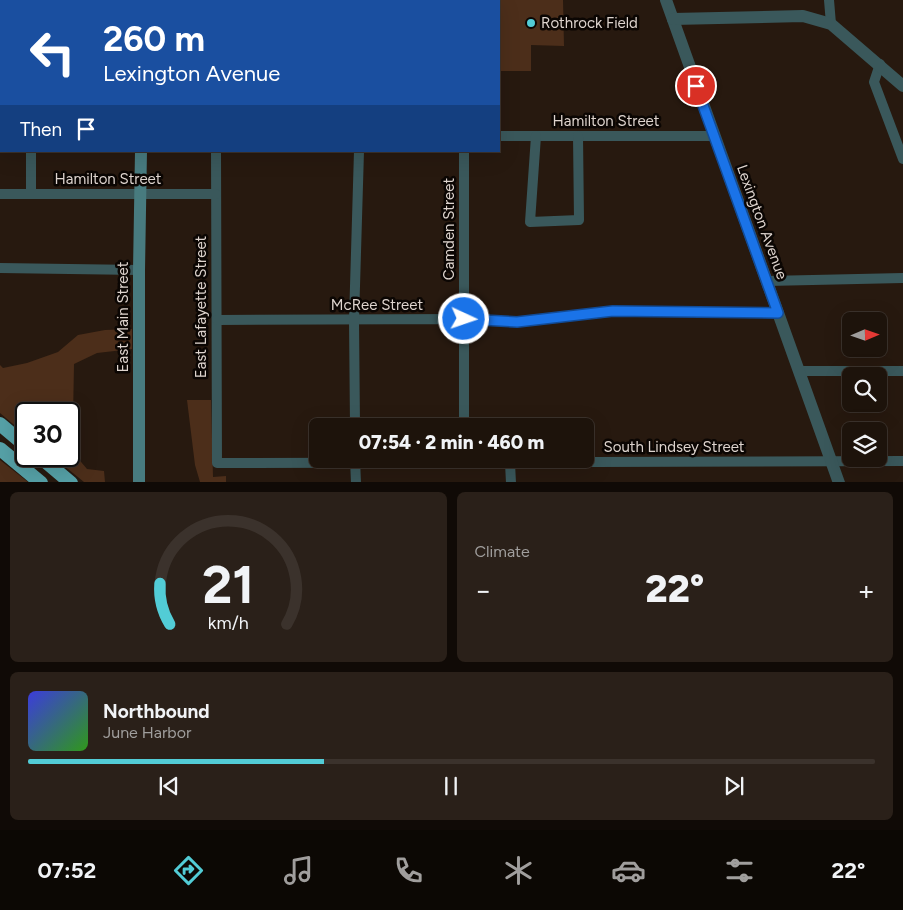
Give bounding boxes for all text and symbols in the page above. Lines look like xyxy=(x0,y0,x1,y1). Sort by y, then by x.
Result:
place label: Rothrock Field xyxy=(541,14,638,32)
marker: Rothrock Field xyxy=(525,17,537,29)
text: 260 m xyxy=(103,18,205,60)
icon: left xyxy=(20,20,85,85)
text: Lexington Avenue xyxy=(103,60,280,87)
pin xyxy=(675,65,717,107)
icon: arrive xyxy=(682,72,710,100)
street label: Hamilton Street xyxy=(553,112,660,130)
icon: arrive xyxy=(72,115,100,143)
text: Then xyxy=(20,118,62,141)
street label: Lexington Avenue xyxy=(733,162,791,282)
street label: Hamilton Street xyxy=(55,170,162,188)
street label: Camden Street xyxy=(440,178,458,280)
street label: East Lafayette Street xyxy=(192,235,210,378)
street label: East Main Street xyxy=(114,261,132,372)
position arrow xyxy=(437,292,489,344)
street label: McRee Street xyxy=(331,296,423,314)
north arrow xyxy=(842,312,888,358)
map controls xyxy=(842,312,887,467)
button: search xyxy=(842,367,887,412)
speed limit sign: 30 xyxy=(15,402,80,467)
button: layers xyxy=(842,422,887,467)
text: 07:54 · 2 min · 460 m xyxy=(359,431,544,454)
street label: South Lindsey Street xyxy=(603,438,745,456)
text: Climate xyxy=(475,542,530,561)
text: 21 xyxy=(202,554,254,616)
text: 22° xyxy=(645,566,704,612)
text: − xyxy=(475,573,492,607)
text: + xyxy=(858,573,875,607)
text: km/h xyxy=(208,612,249,633)
text: Northbound xyxy=(103,700,210,723)
text: June Harbor xyxy=(103,723,191,742)
icon: previous xyxy=(155,772,183,800)
icon: pause xyxy=(437,772,465,800)
icon: next xyxy=(720,772,748,800)
icon: directions xyxy=(171,853,206,888)
icon: music xyxy=(281,853,316,888)
icon: phone xyxy=(391,853,426,888)
icon: climate xyxy=(501,853,536,888)
icon: car xyxy=(611,853,646,888)
icon: filters xyxy=(722,853,757,888)
text: 07:52 xyxy=(38,857,96,884)
text: 22° xyxy=(832,857,865,884)

